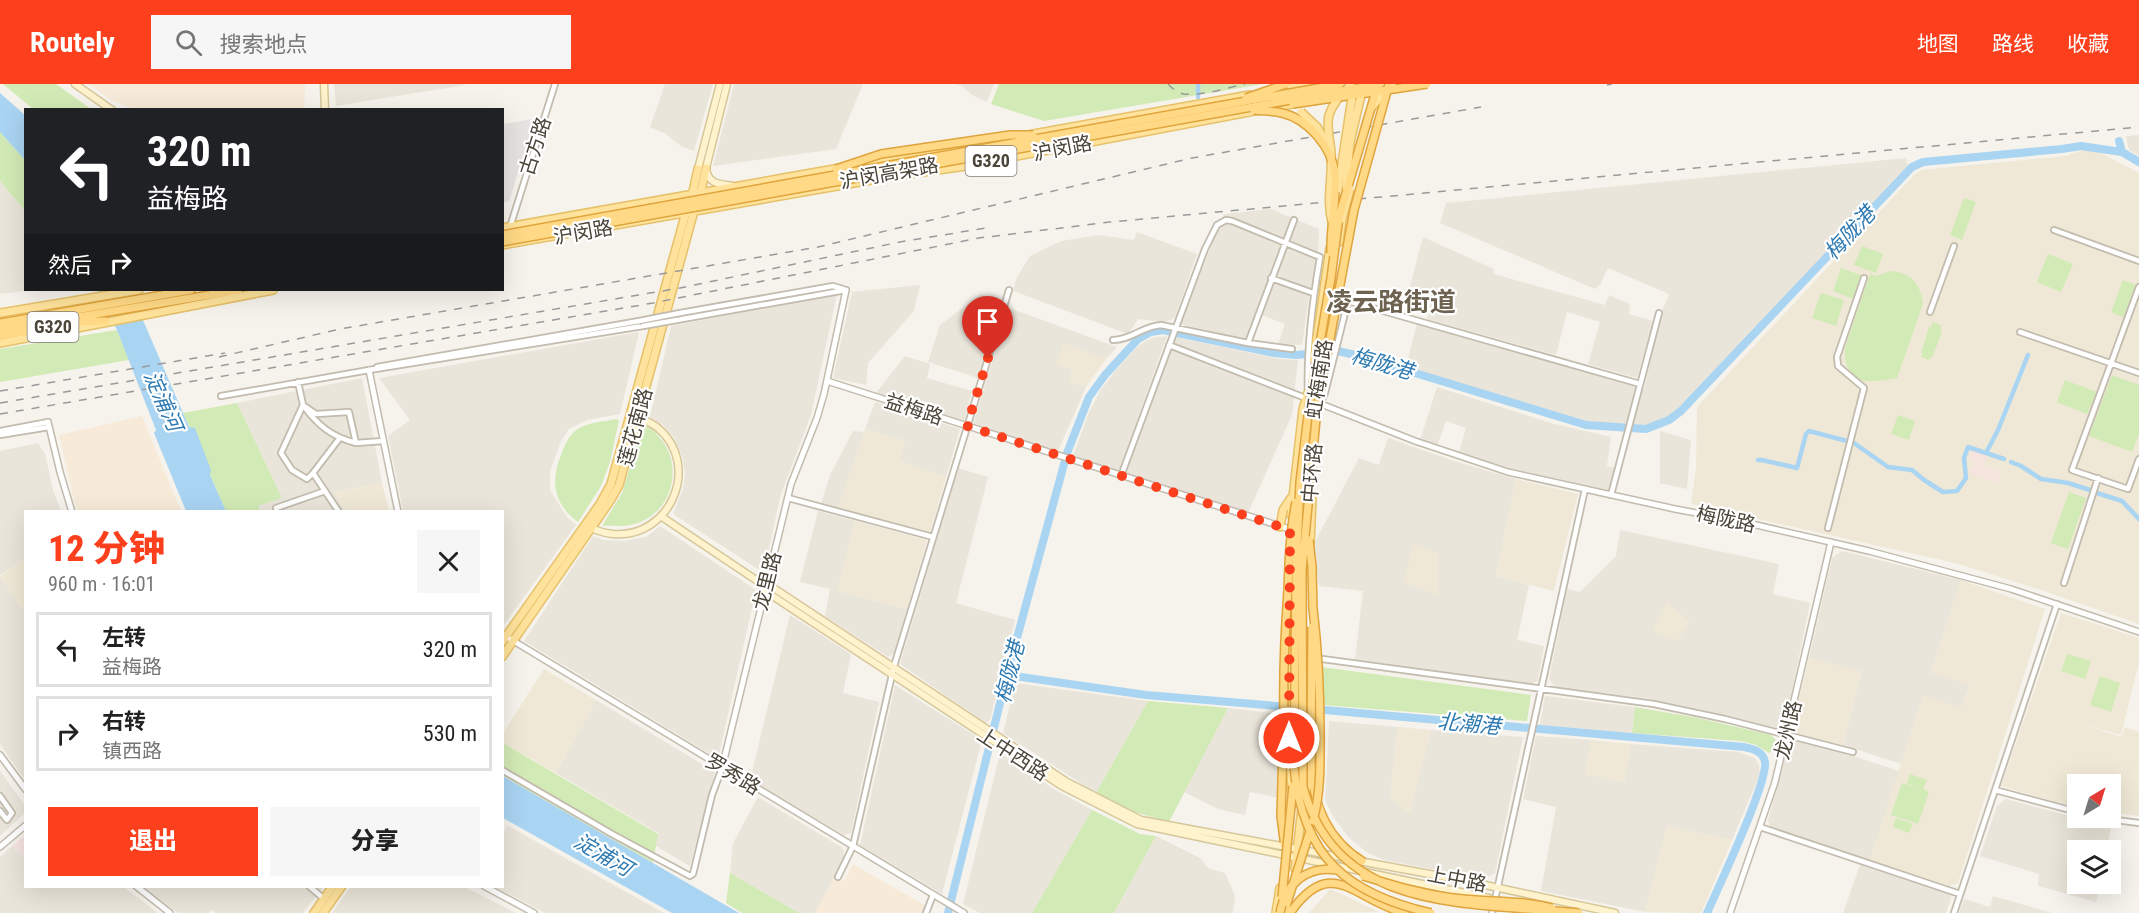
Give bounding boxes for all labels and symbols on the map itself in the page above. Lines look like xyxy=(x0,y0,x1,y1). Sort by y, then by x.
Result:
street label: 古方路 xyxy=(514,114,556,178)
street label: 沪闵路 xyxy=(1030,130,1094,166)
road number: G320 xyxy=(966,146,1016,176)
street label: 沪闵高架路 xyxy=(838,152,940,194)
water label: 梅陇港 xyxy=(1820,200,1882,264)
street label: 沪闵路 xyxy=(551,215,615,249)
district label: 凌云路街道 xyxy=(1326,287,1456,317)
pin xyxy=(962,296,1013,358)
road number: G320 xyxy=(28,312,78,342)
street label: 虹梅南路 xyxy=(1301,338,1337,420)
water label: 梅陇港 xyxy=(1348,344,1418,385)
water label: 淀浦河 xyxy=(139,367,188,438)
street label: 莲花南路 xyxy=(613,385,657,469)
street label: 益梅路 xyxy=(882,388,946,430)
street label: 中环路 xyxy=(1297,442,1327,504)
street label: 梅陇路 xyxy=(1694,501,1758,537)
street label: 龙里路 xyxy=(748,549,786,613)
water label: 梅陇港 xyxy=(991,636,1030,705)
street label: 龙州路 xyxy=(1770,698,1806,762)
position arrow xyxy=(1257,706,1321,770)
water label: 北潮港 xyxy=(1437,709,1504,739)
street label: 上中西路 xyxy=(973,722,1053,786)
street label: 罗秀路 xyxy=(701,748,765,800)
north arrow xyxy=(2067,774,2121,828)
water label: 淀浦河 xyxy=(570,829,640,883)
street label: 上中路 xyxy=(1425,861,1489,897)

